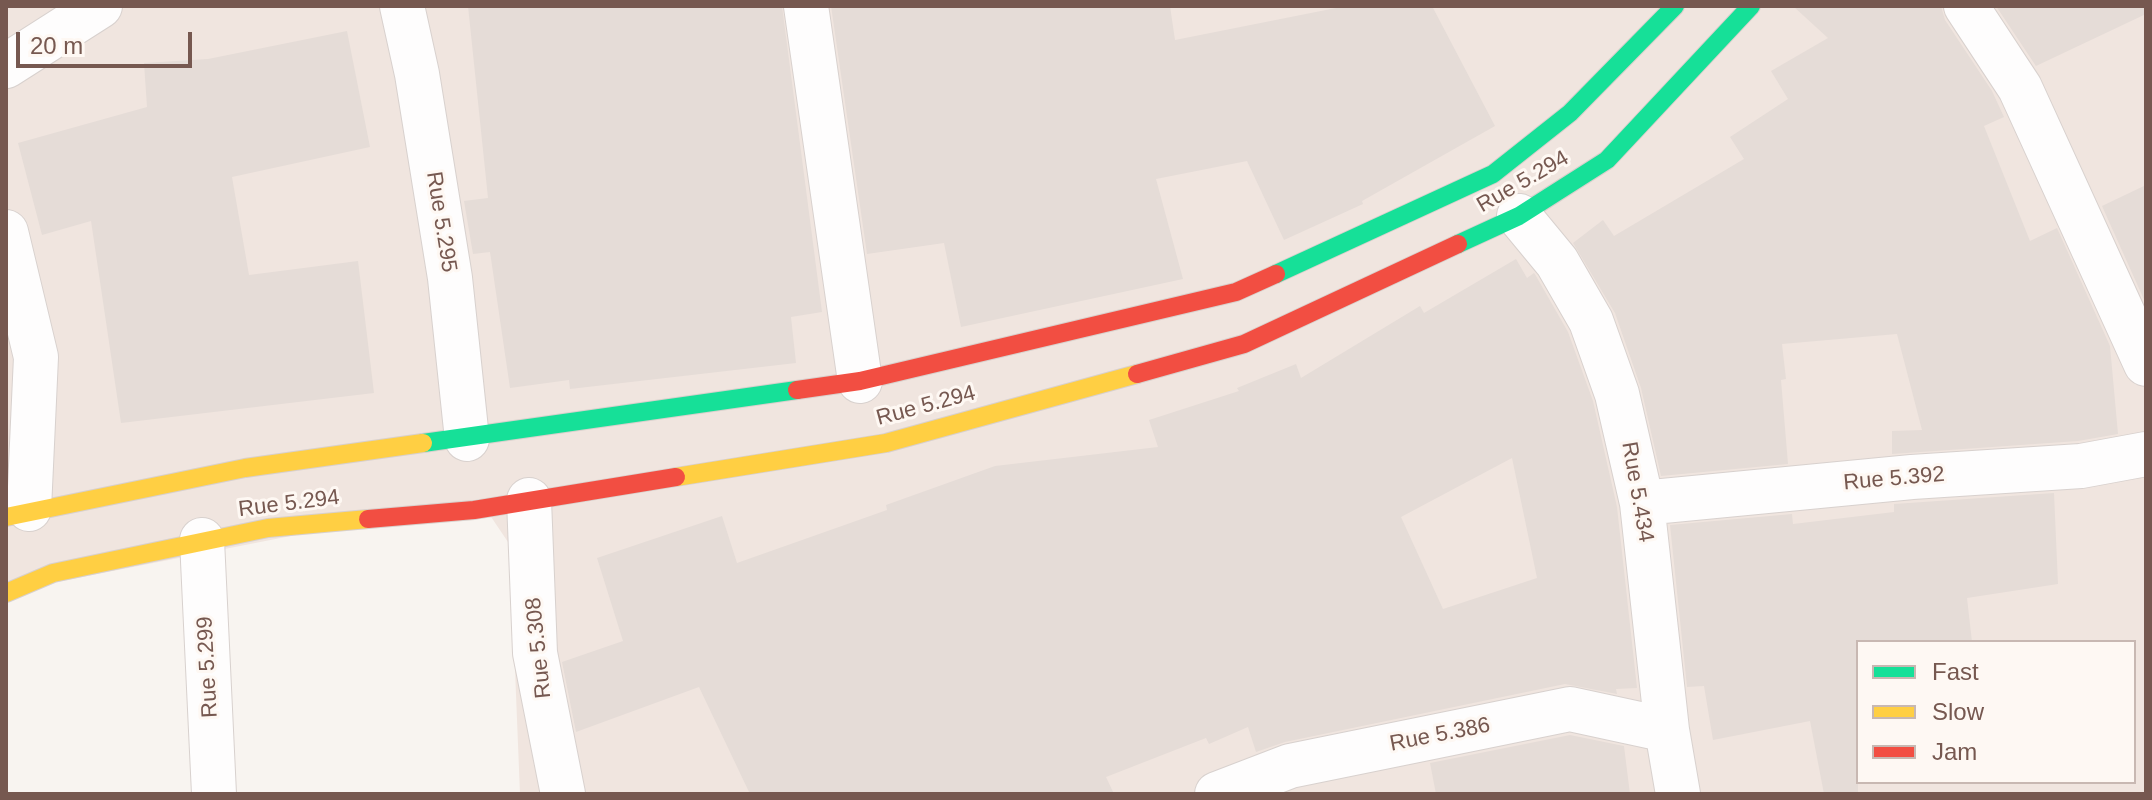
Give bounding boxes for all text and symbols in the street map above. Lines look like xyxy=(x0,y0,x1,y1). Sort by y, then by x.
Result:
scale bar xyxy=(20,16,196,66)
text: 20 m xyxy=(30,32,83,59)
street label: Rue 5.294 xyxy=(1472,145,1574,219)
street label: Rue 5.295 xyxy=(420,170,462,274)
street label: Rue 5.294 xyxy=(874,380,978,432)
street label: Rue 5.434 xyxy=(1615,440,1659,544)
street label: Rue 5.392 xyxy=(1842,461,1946,497)
street label: Rue 5.294 xyxy=(237,485,341,523)
street label: Rue 5.308 xyxy=(521,596,557,700)
street label: Rue 5.299 xyxy=(192,616,224,718)
legend xyxy=(1856,640,2136,784)
text: Fast xyxy=(1932,658,1979,685)
text: Slow xyxy=(1932,698,1984,725)
street label: Rue 5.386 xyxy=(1388,712,1492,758)
text: Jam xyxy=(1932,738,1977,765)

